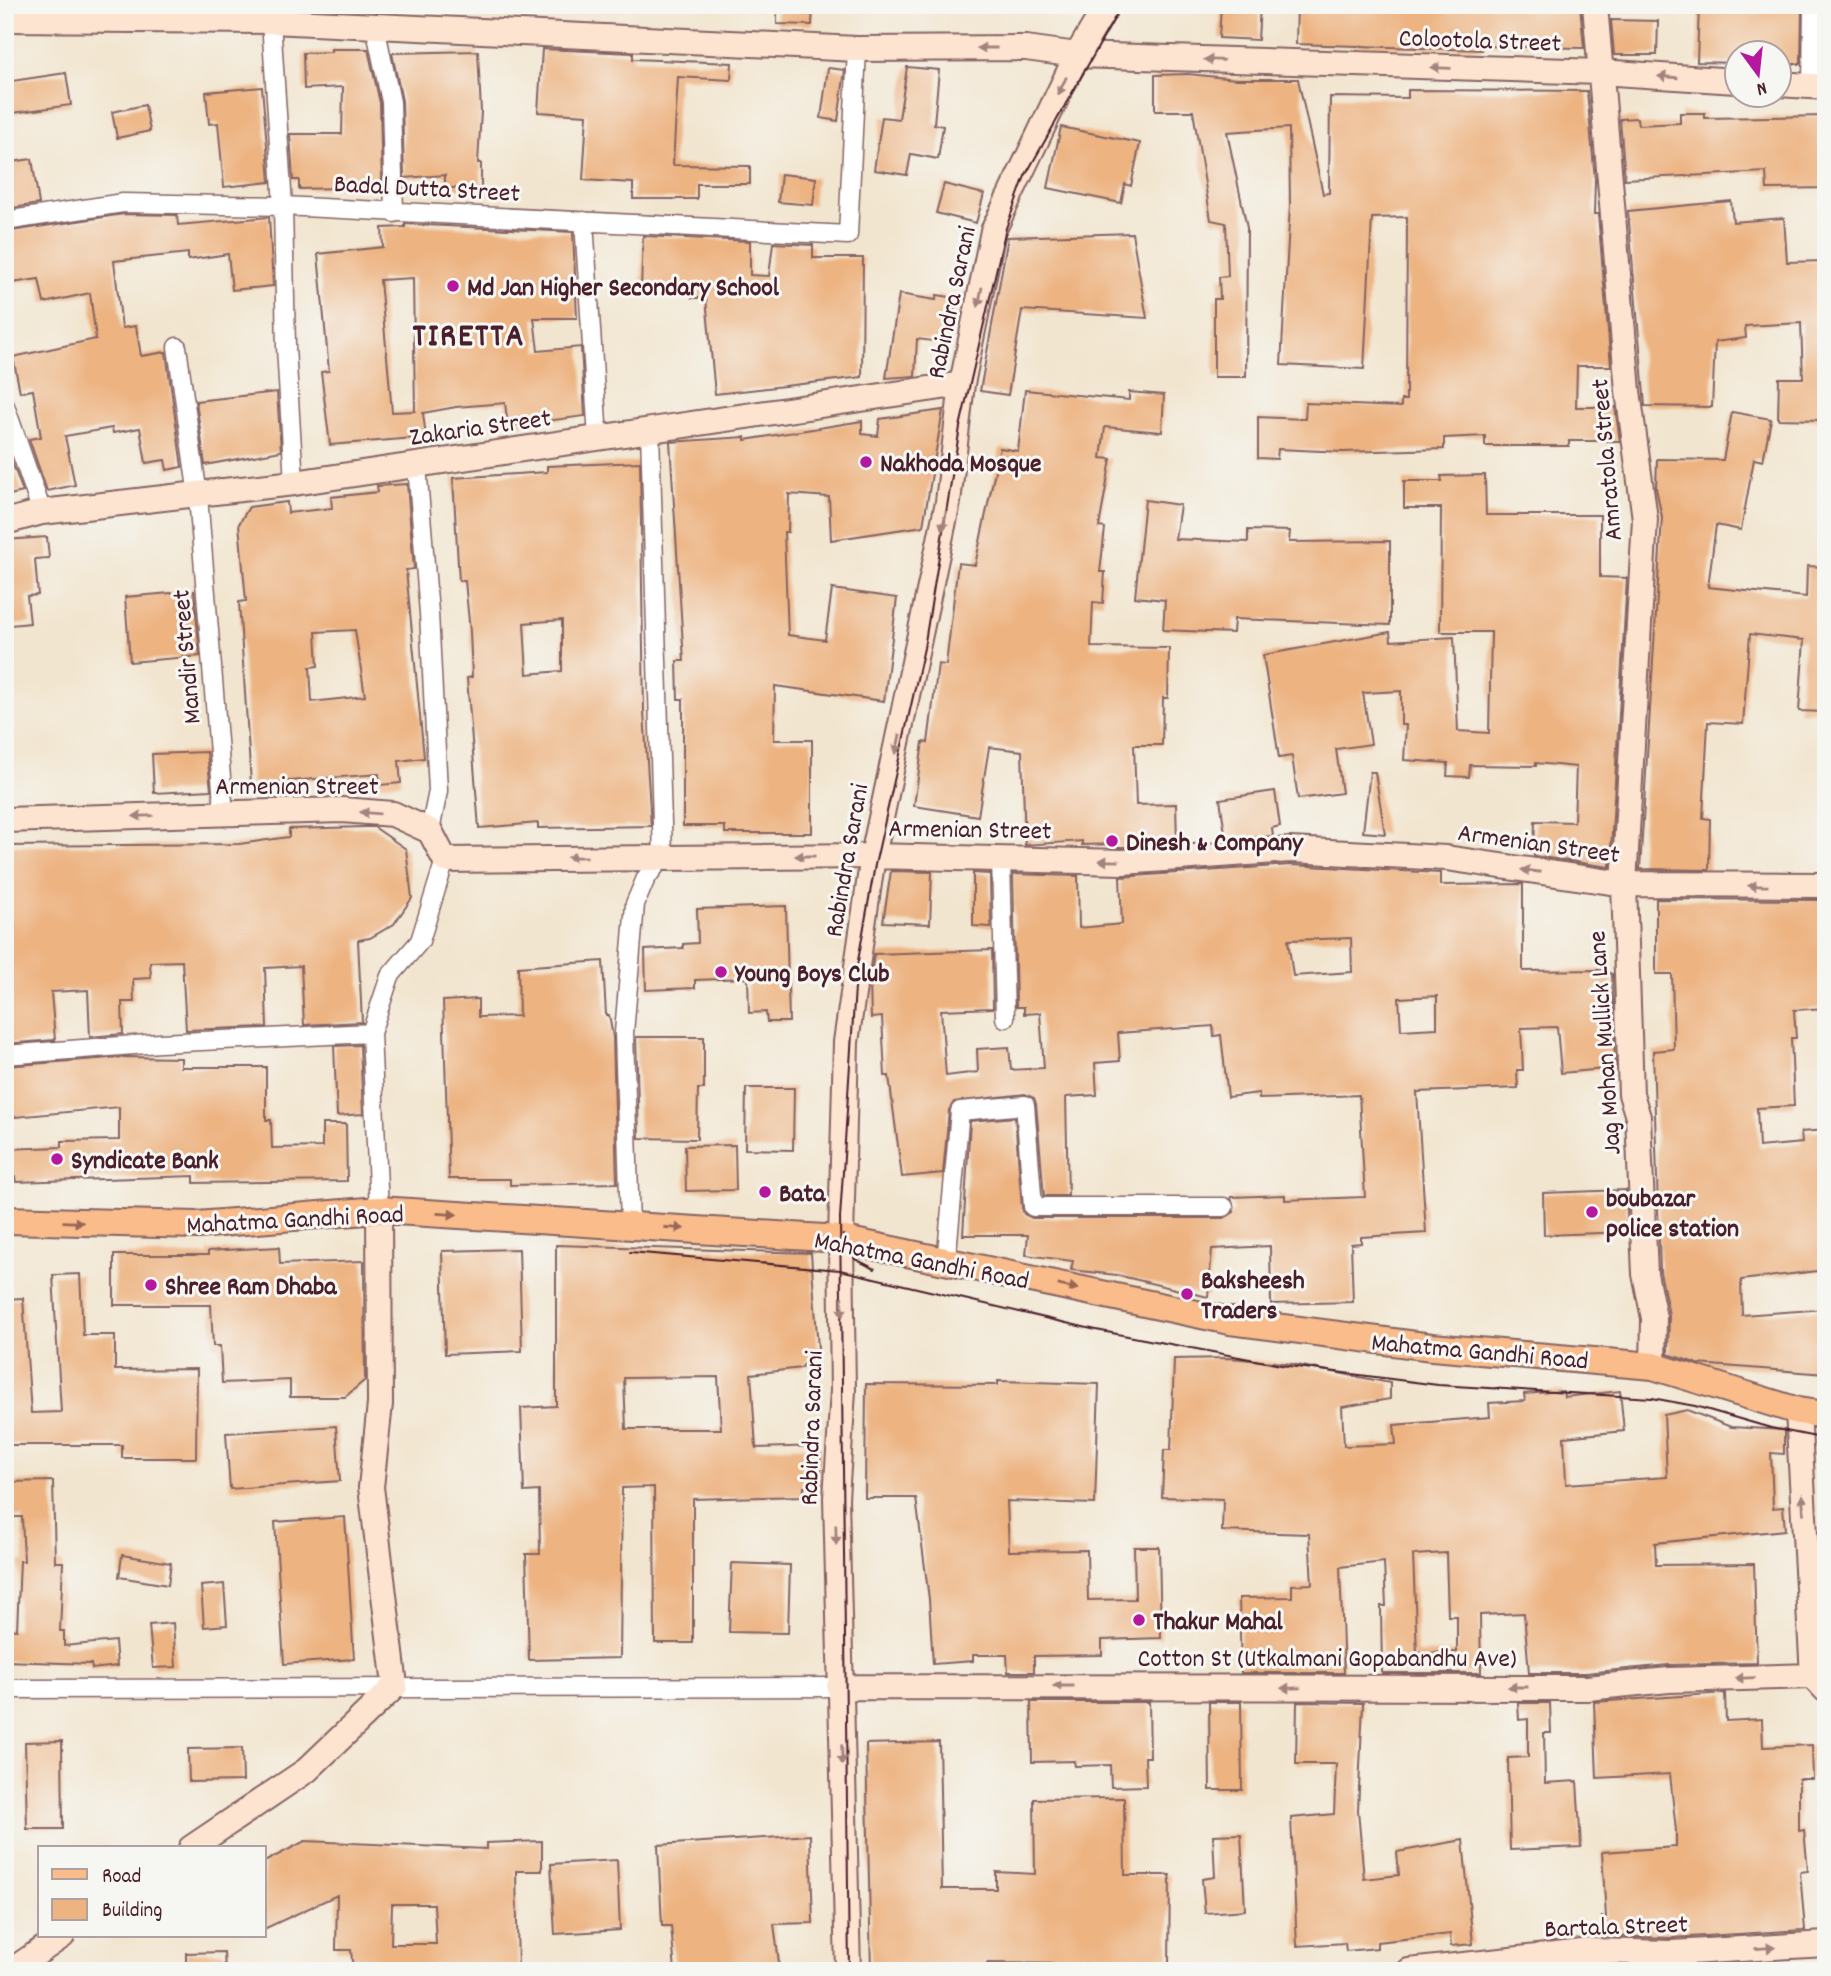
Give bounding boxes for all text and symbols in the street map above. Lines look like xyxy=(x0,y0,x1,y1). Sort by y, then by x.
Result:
street label: Colootola Street xyxy=(1398,21,1562,64)
north arrow xyxy=(1722,38,1792,108)
one-way arrow xyxy=(976,42,998,54)
one-way arrow xyxy=(1203,54,1225,65)
one-way arrow xyxy=(1430,62,1452,73)
one-way arrow xyxy=(1657,71,1679,82)
text: N xyxy=(1753,73,1770,101)
one-way arrow xyxy=(1056,76,1068,96)
street label: Badal Dutta Street xyxy=(333,167,521,214)
street label: Rabindra Sarani xyxy=(919,223,988,382)
place label: Md Jan Higher Secondary School xyxy=(467,271,780,308)
marker: Md Jan Higher Secondary School xyxy=(445,278,461,294)
one-way arrow xyxy=(974,286,985,308)
district label: TIRETTA xyxy=(413,315,525,362)
street label: Amratola Street xyxy=(1583,377,1634,542)
street label: Zakaria Street xyxy=(407,401,554,458)
place label: Nakhoda Mosque xyxy=(880,447,1042,484)
marker: Nakhoda Mosque xyxy=(858,454,874,470)
one-way arrow xyxy=(939,510,950,532)
street label: Mandir Street xyxy=(164,587,213,726)
one-way arrow xyxy=(892,733,903,755)
street label: Armenian Street xyxy=(215,770,379,807)
street label: Rabindra Sarani xyxy=(817,781,880,940)
one-way arrow xyxy=(359,807,381,818)
one-way arrow xyxy=(132,811,154,822)
street label: Armenian Street xyxy=(888,812,1052,851)
street label: Armenian Street xyxy=(1455,816,1622,875)
place label: Dinesh & Company xyxy=(1126,826,1304,863)
marker: Dinesh & Company xyxy=(1104,833,1120,849)
one-way arrow xyxy=(793,850,815,862)
one-way arrow xyxy=(566,852,588,863)
one-way arrow xyxy=(1098,856,1120,867)
one-way arrow xyxy=(1520,865,1542,876)
one-way arrow xyxy=(1746,880,1768,891)
street label: Jag Mohan Mullick Lane xyxy=(1580,929,1633,1156)
place label: Young Boys Club xyxy=(734,957,889,994)
marker: Young Boys Club xyxy=(713,964,729,980)
place label: Syndicate Bank xyxy=(71,1144,219,1181)
marker: Syndicate Bank xyxy=(49,1151,65,1167)
place label: Bata xyxy=(779,1177,826,1214)
place label: boubazar police station xyxy=(1606,1182,1739,1249)
marker: Bata xyxy=(757,1184,773,1200)
street label: Mahatma Gandhi Road xyxy=(185,1197,405,1246)
marker: boubazar police station xyxy=(1584,1204,1600,1220)
one-way arrow xyxy=(436,1209,458,1220)
one-way arrow xyxy=(63,1216,85,1227)
one-way arrow xyxy=(663,1223,685,1234)
street label: Mahatma Gandhi Road xyxy=(811,1223,1032,1301)
place label: Baksheesh Traders xyxy=(1201,1264,1305,1331)
place label: Shree Ram Dhaba xyxy=(165,1270,337,1307)
marker: Shree Ram Dhaba xyxy=(143,1277,159,1293)
one-way arrow xyxy=(1057,1282,1079,1293)
marker: Baksheesh Traders xyxy=(1179,1286,1195,1302)
one-way arrow xyxy=(836,1297,848,1319)
street label: Mahatma Gandhi Road xyxy=(1370,1326,1590,1381)
street label: Rabindra Sarani xyxy=(792,1350,835,1506)
one-way arrow xyxy=(1797,1493,1808,1515)
one-way arrow xyxy=(831,1524,842,1546)
place label: Thakur Mahal xyxy=(1153,1605,1284,1642)
marker: Thakur Mahal xyxy=(1131,1612,1147,1628)
street label: Cotton St (Utkalmani Gopabandhu Ave) xyxy=(1137,1642,1517,1679)
one-way arrow xyxy=(1734,1672,1756,1684)
one-way arrow xyxy=(1052,1680,1074,1692)
one-way arrow xyxy=(1507,1681,1529,1693)
one-way arrow xyxy=(1279,1682,1301,1694)
one-way arrow xyxy=(836,1744,847,1766)
legend xyxy=(38,1846,266,1938)
text: Road xyxy=(102,1863,141,1893)
text: Building xyxy=(102,1897,162,1927)
street label: Bartala Street xyxy=(1544,1907,1689,1949)
one-way arrow xyxy=(1754,1942,1776,1953)

